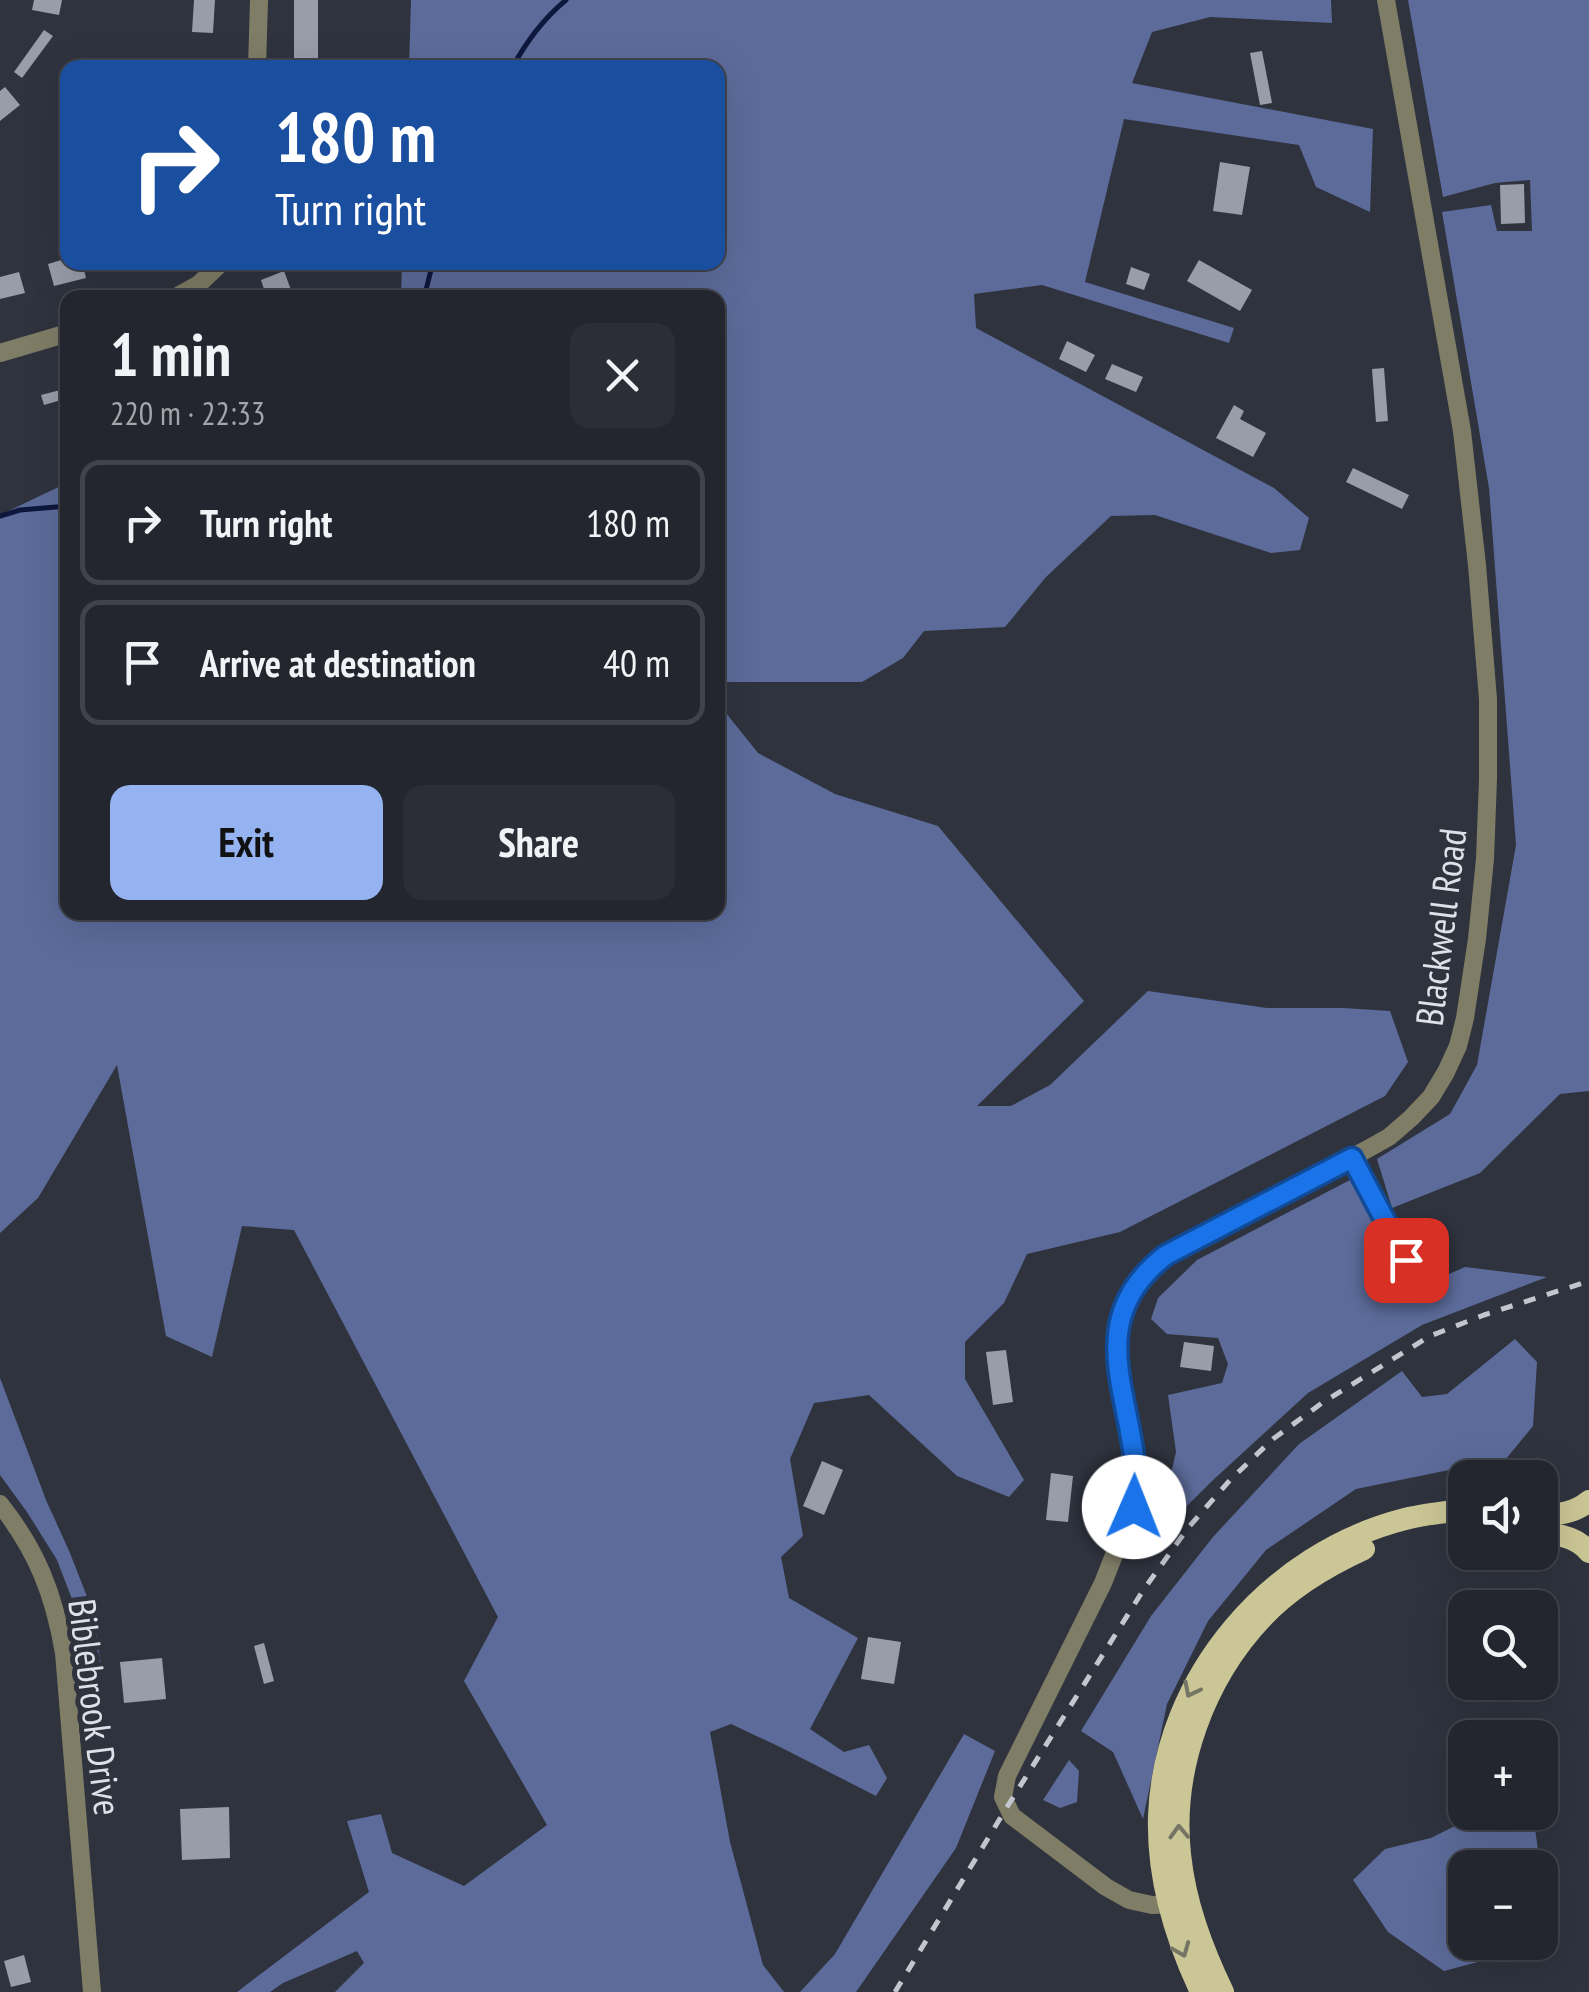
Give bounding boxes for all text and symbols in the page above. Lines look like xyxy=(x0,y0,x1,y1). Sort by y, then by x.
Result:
text: 180 m xyxy=(275,91,436,181)
icon: right xyxy=(110,100,240,230)
text: Turn right xyxy=(275,179,426,237)
text: 1 min xyxy=(110,315,231,393)
button: close xyxy=(570,323,675,428)
text: 220 m · 22:33 xyxy=(110,392,265,434)
icon: right xyxy=(115,495,170,550)
text: Turn right xyxy=(200,498,332,547)
text: 180 m xyxy=(586,498,670,547)
icon: arrive xyxy=(115,635,170,690)
text: Arrive at destination xyxy=(200,638,476,687)
text: 40 m xyxy=(603,638,670,687)
button: Exit xyxy=(110,785,383,900)
button: Share xyxy=(403,785,675,900)
street label: Blackwell Road xyxy=(1404,825,1476,1029)
pin xyxy=(1364,1218,1449,1303)
icon: arrive xyxy=(1379,1233,1434,1288)
position arrow xyxy=(1082,1455,1186,1559)
map controls xyxy=(1448,1460,1558,1960)
button: sound xyxy=(1448,1460,1558,1570)
button: search xyxy=(1448,1590,1558,1700)
street label: Biblebrook Drive xyxy=(58,1596,134,1818)
one-way arrow xyxy=(1184,1679,1204,1697)
button: + xyxy=(1448,1720,1558,1830)
one-way arrow xyxy=(1168,1823,1189,1839)
button: − xyxy=(1448,1850,1558,1960)
one-way arrow xyxy=(1171,1940,1191,1957)

